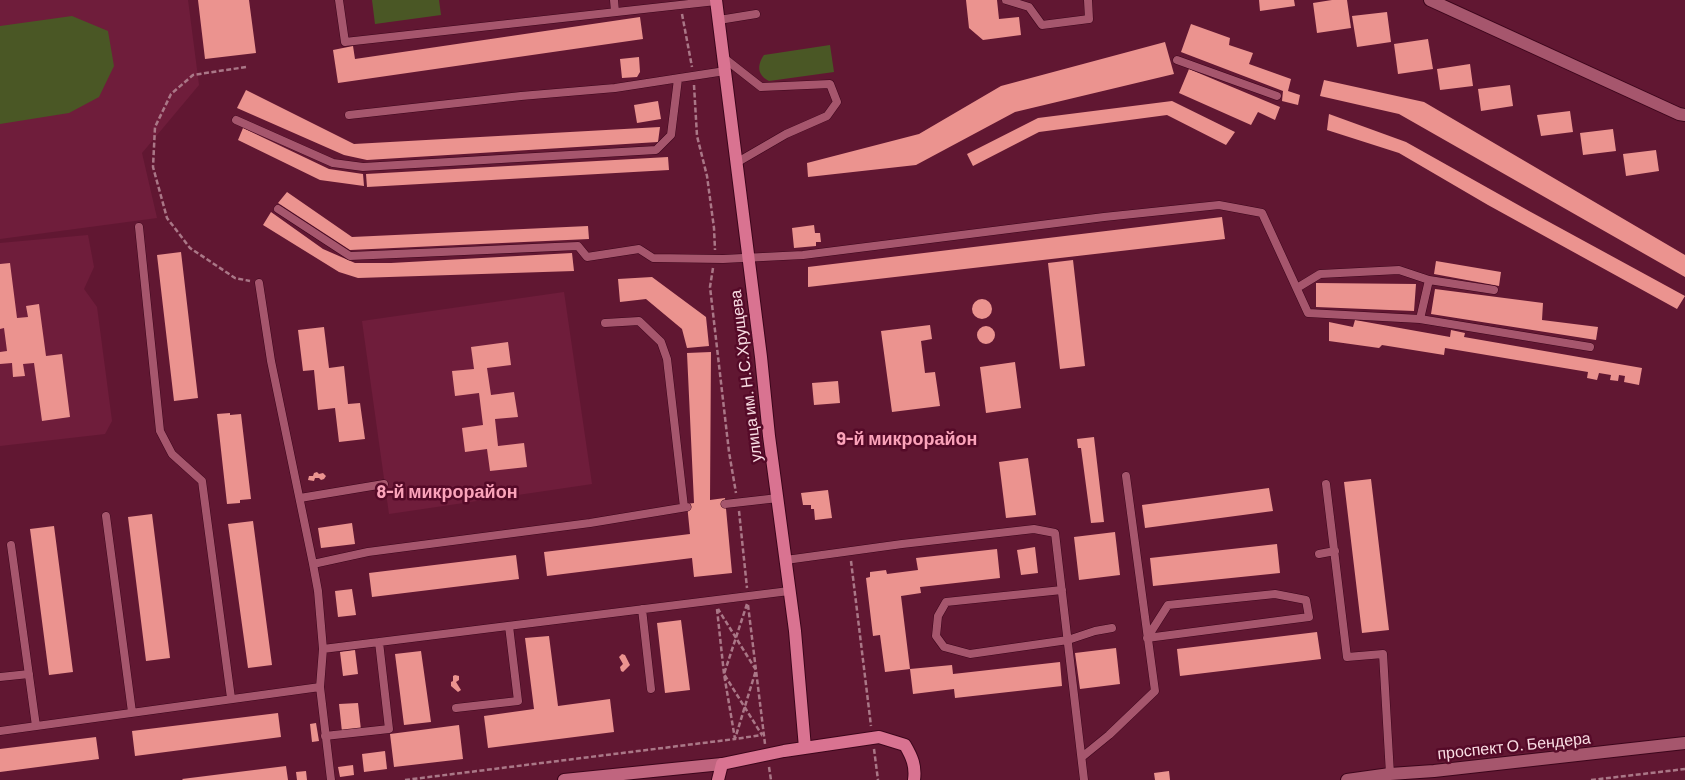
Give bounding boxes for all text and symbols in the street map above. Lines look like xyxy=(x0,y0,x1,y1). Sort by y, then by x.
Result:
street label: улица им. Н.С.Хрущева xyxy=(726,289,766,463)
district label: 9-й микрорайон xyxy=(837,428,977,450)
district label: 8-й микрорайон xyxy=(376,481,518,503)
street label: проспект О. Бендера xyxy=(1436,728,1592,764)

